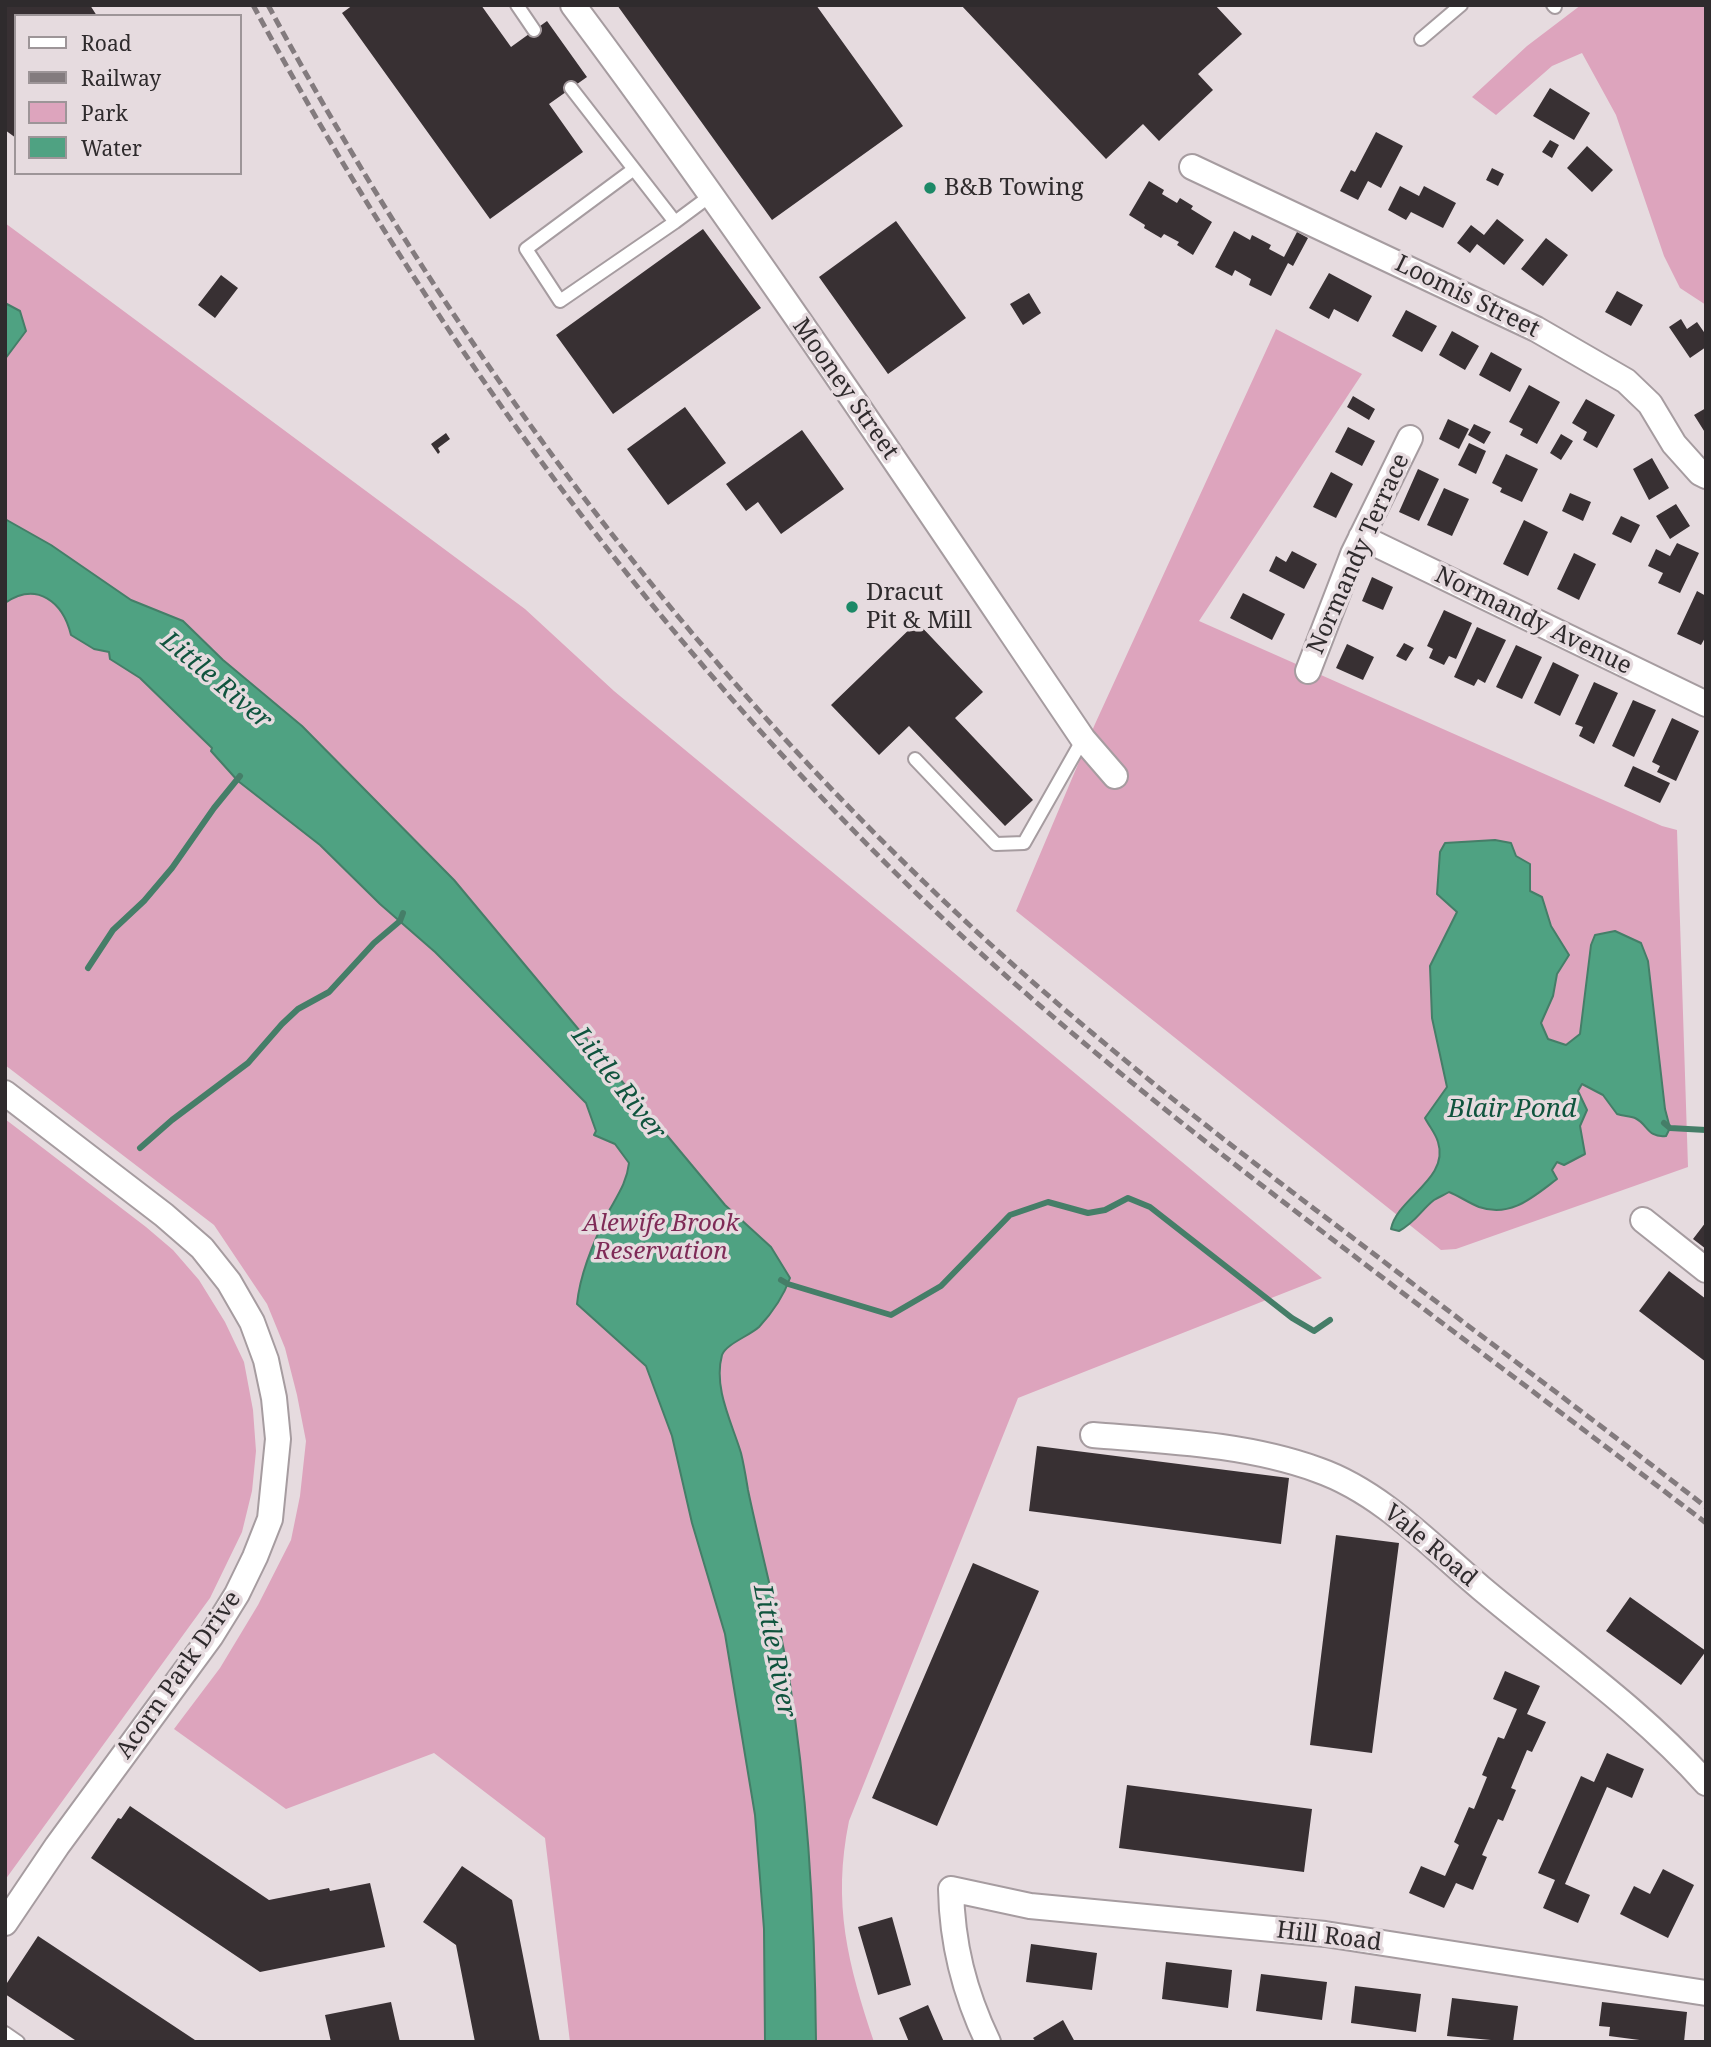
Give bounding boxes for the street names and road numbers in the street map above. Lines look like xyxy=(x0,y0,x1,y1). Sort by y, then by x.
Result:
street label: Loomis Street xyxy=(1390,250,1544,344)
street label: Mooney Street xyxy=(786,313,904,465)
street label: Normandy Terrace xyxy=(1302,449,1416,659)
street label: Normandy Avenue xyxy=(1430,561,1636,681)
street label: Vale Road xyxy=(1378,1499,1482,1593)
street label: Acorn Park Drive xyxy=(110,1586,248,1764)
street label: Hill Road xyxy=(1275,1916,1383,1958)

